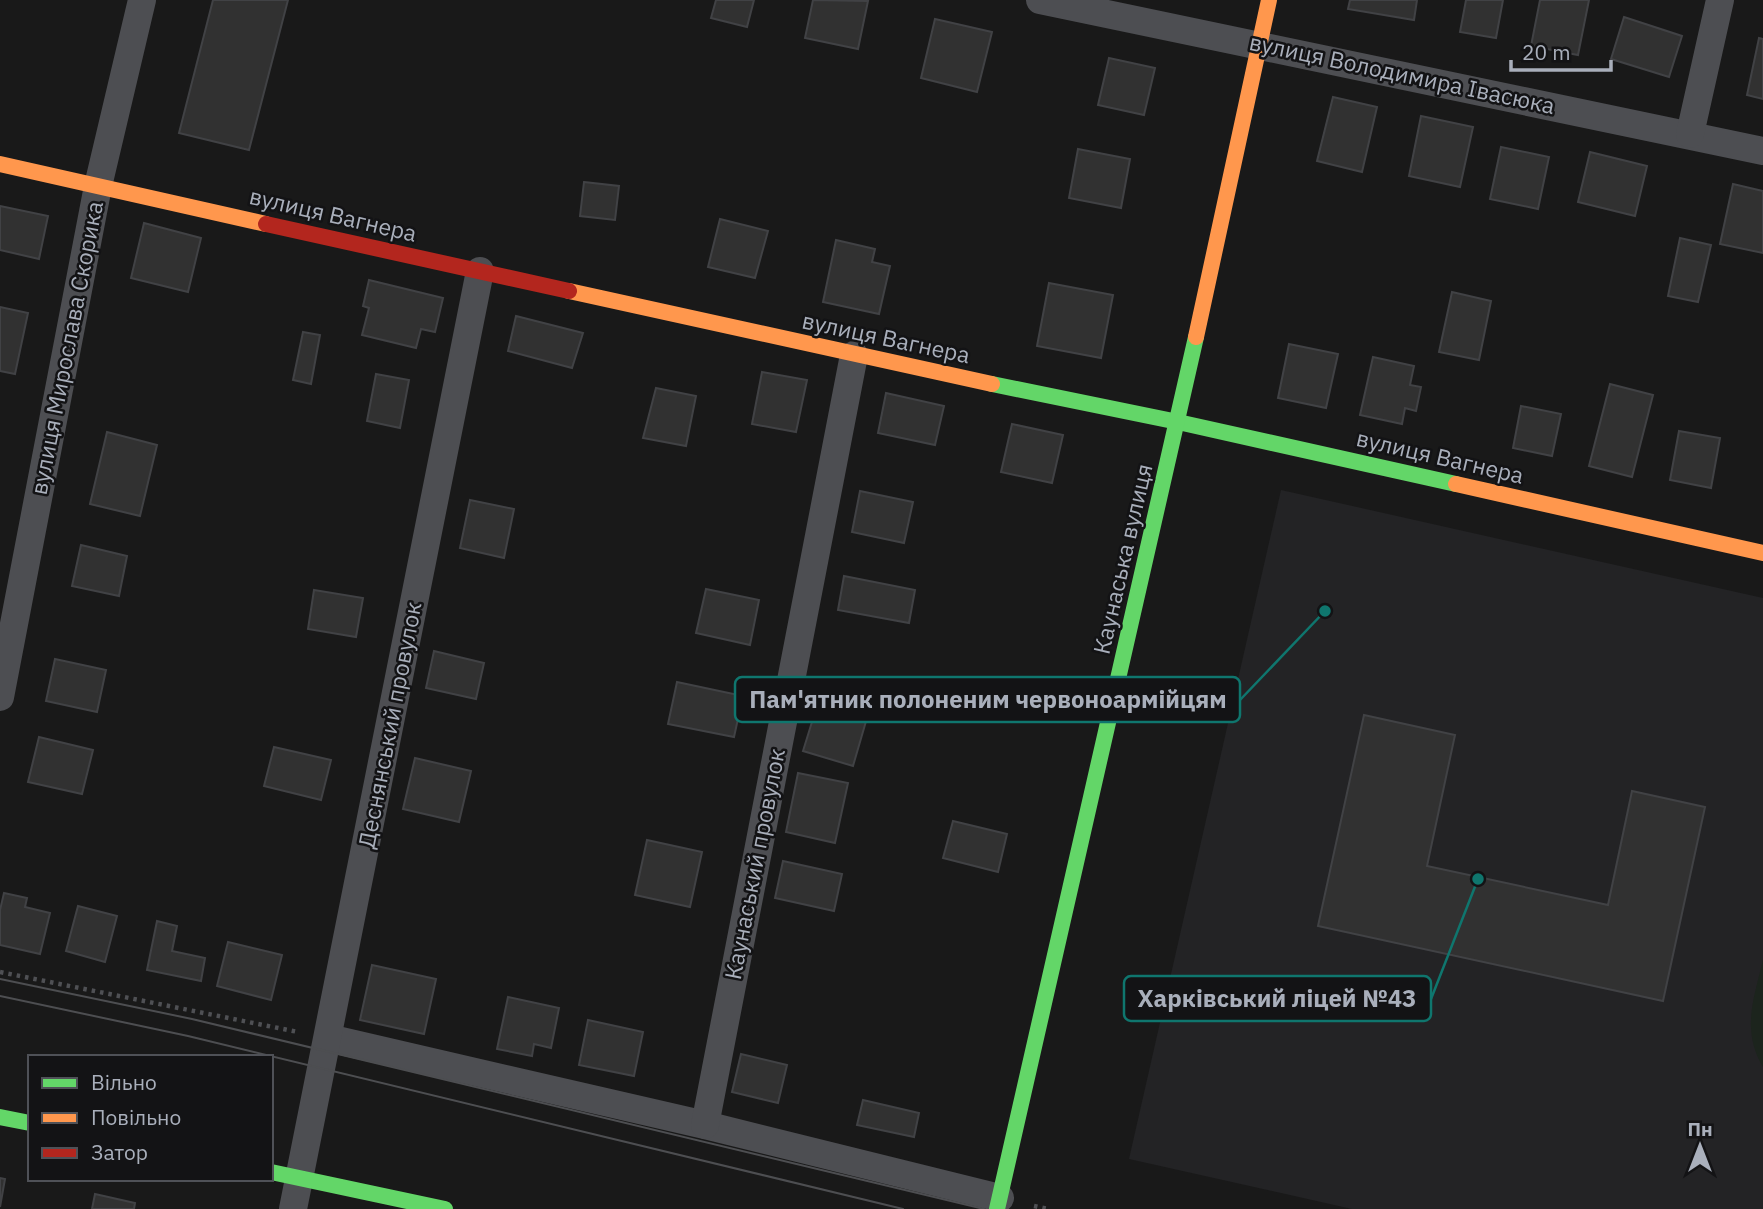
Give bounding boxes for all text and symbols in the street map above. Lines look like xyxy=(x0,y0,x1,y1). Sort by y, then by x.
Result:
street label: вулиця Володимира Івасюка xyxy=(1247,26,1558,120)
scale bar xyxy=(1511,28,1611,72)
text: 20 m xyxy=(1522,38,1571,66)
street label: вулиця Вагнера xyxy=(247,180,420,248)
street label: вулиця Мирослава Скорика xyxy=(23,198,109,497)
street label: вулиця Вагнера xyxy=(800,305,973,369)
street label: вулиця Вагнера xyxy=(1354,422,1527,490)
street label: Каунаська вулиця xyxy=(1086,461,1159,657)
street label: Деснянський провулок xyxy=(350,599,428,851)
callout: Пам'ятник полоненим червоноармійцям xyxy=(735,677,1240,722)
text: Пам'ятник полоненим червоноармійцям xyxy=(749,683,1227,715)
street label: Каунаський провулок xyxy=(717,746,791,982)
callout: Харківський ліцей №43 xyxy=(1124,976,1431,1021)
text: Харківський ліцей №43 xyxy=(1138,982,1416,1014)
legend xyxy=(28,1055,273,1181)
text: Вільно xyxy=(91,1068,157,1096)
text: Повільно xyxy=(91,1103,181,1131)
north arrow xyxy=(1665,1111,1735,1181)
text: Пн xyxy=(1687,1117,1713,1141)
text: Затор xyxy=(91,1138,148,1166)

